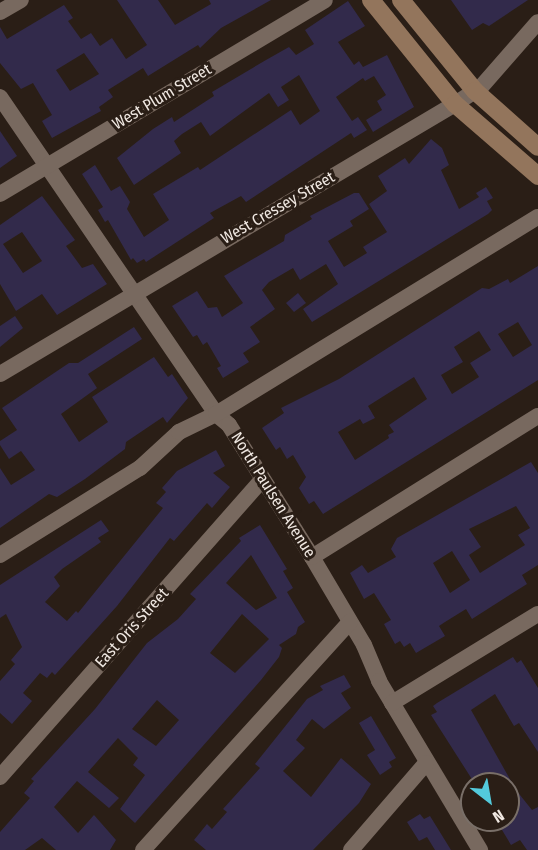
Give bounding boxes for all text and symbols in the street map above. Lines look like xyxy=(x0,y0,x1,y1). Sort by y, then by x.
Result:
street label: West Plum Street xyxy=(109,60,215,134)
street label: West Cressey Street xyxy=(218,168,338,248)
street label: North Paulsen Avenue xyxy=(227,429,319,561)
street label: East Oris Street xyxy=(91,584,173,672)
north arrow xyxy=(460,772,520,832)
text: N xyxy=(489,806,508,827)

